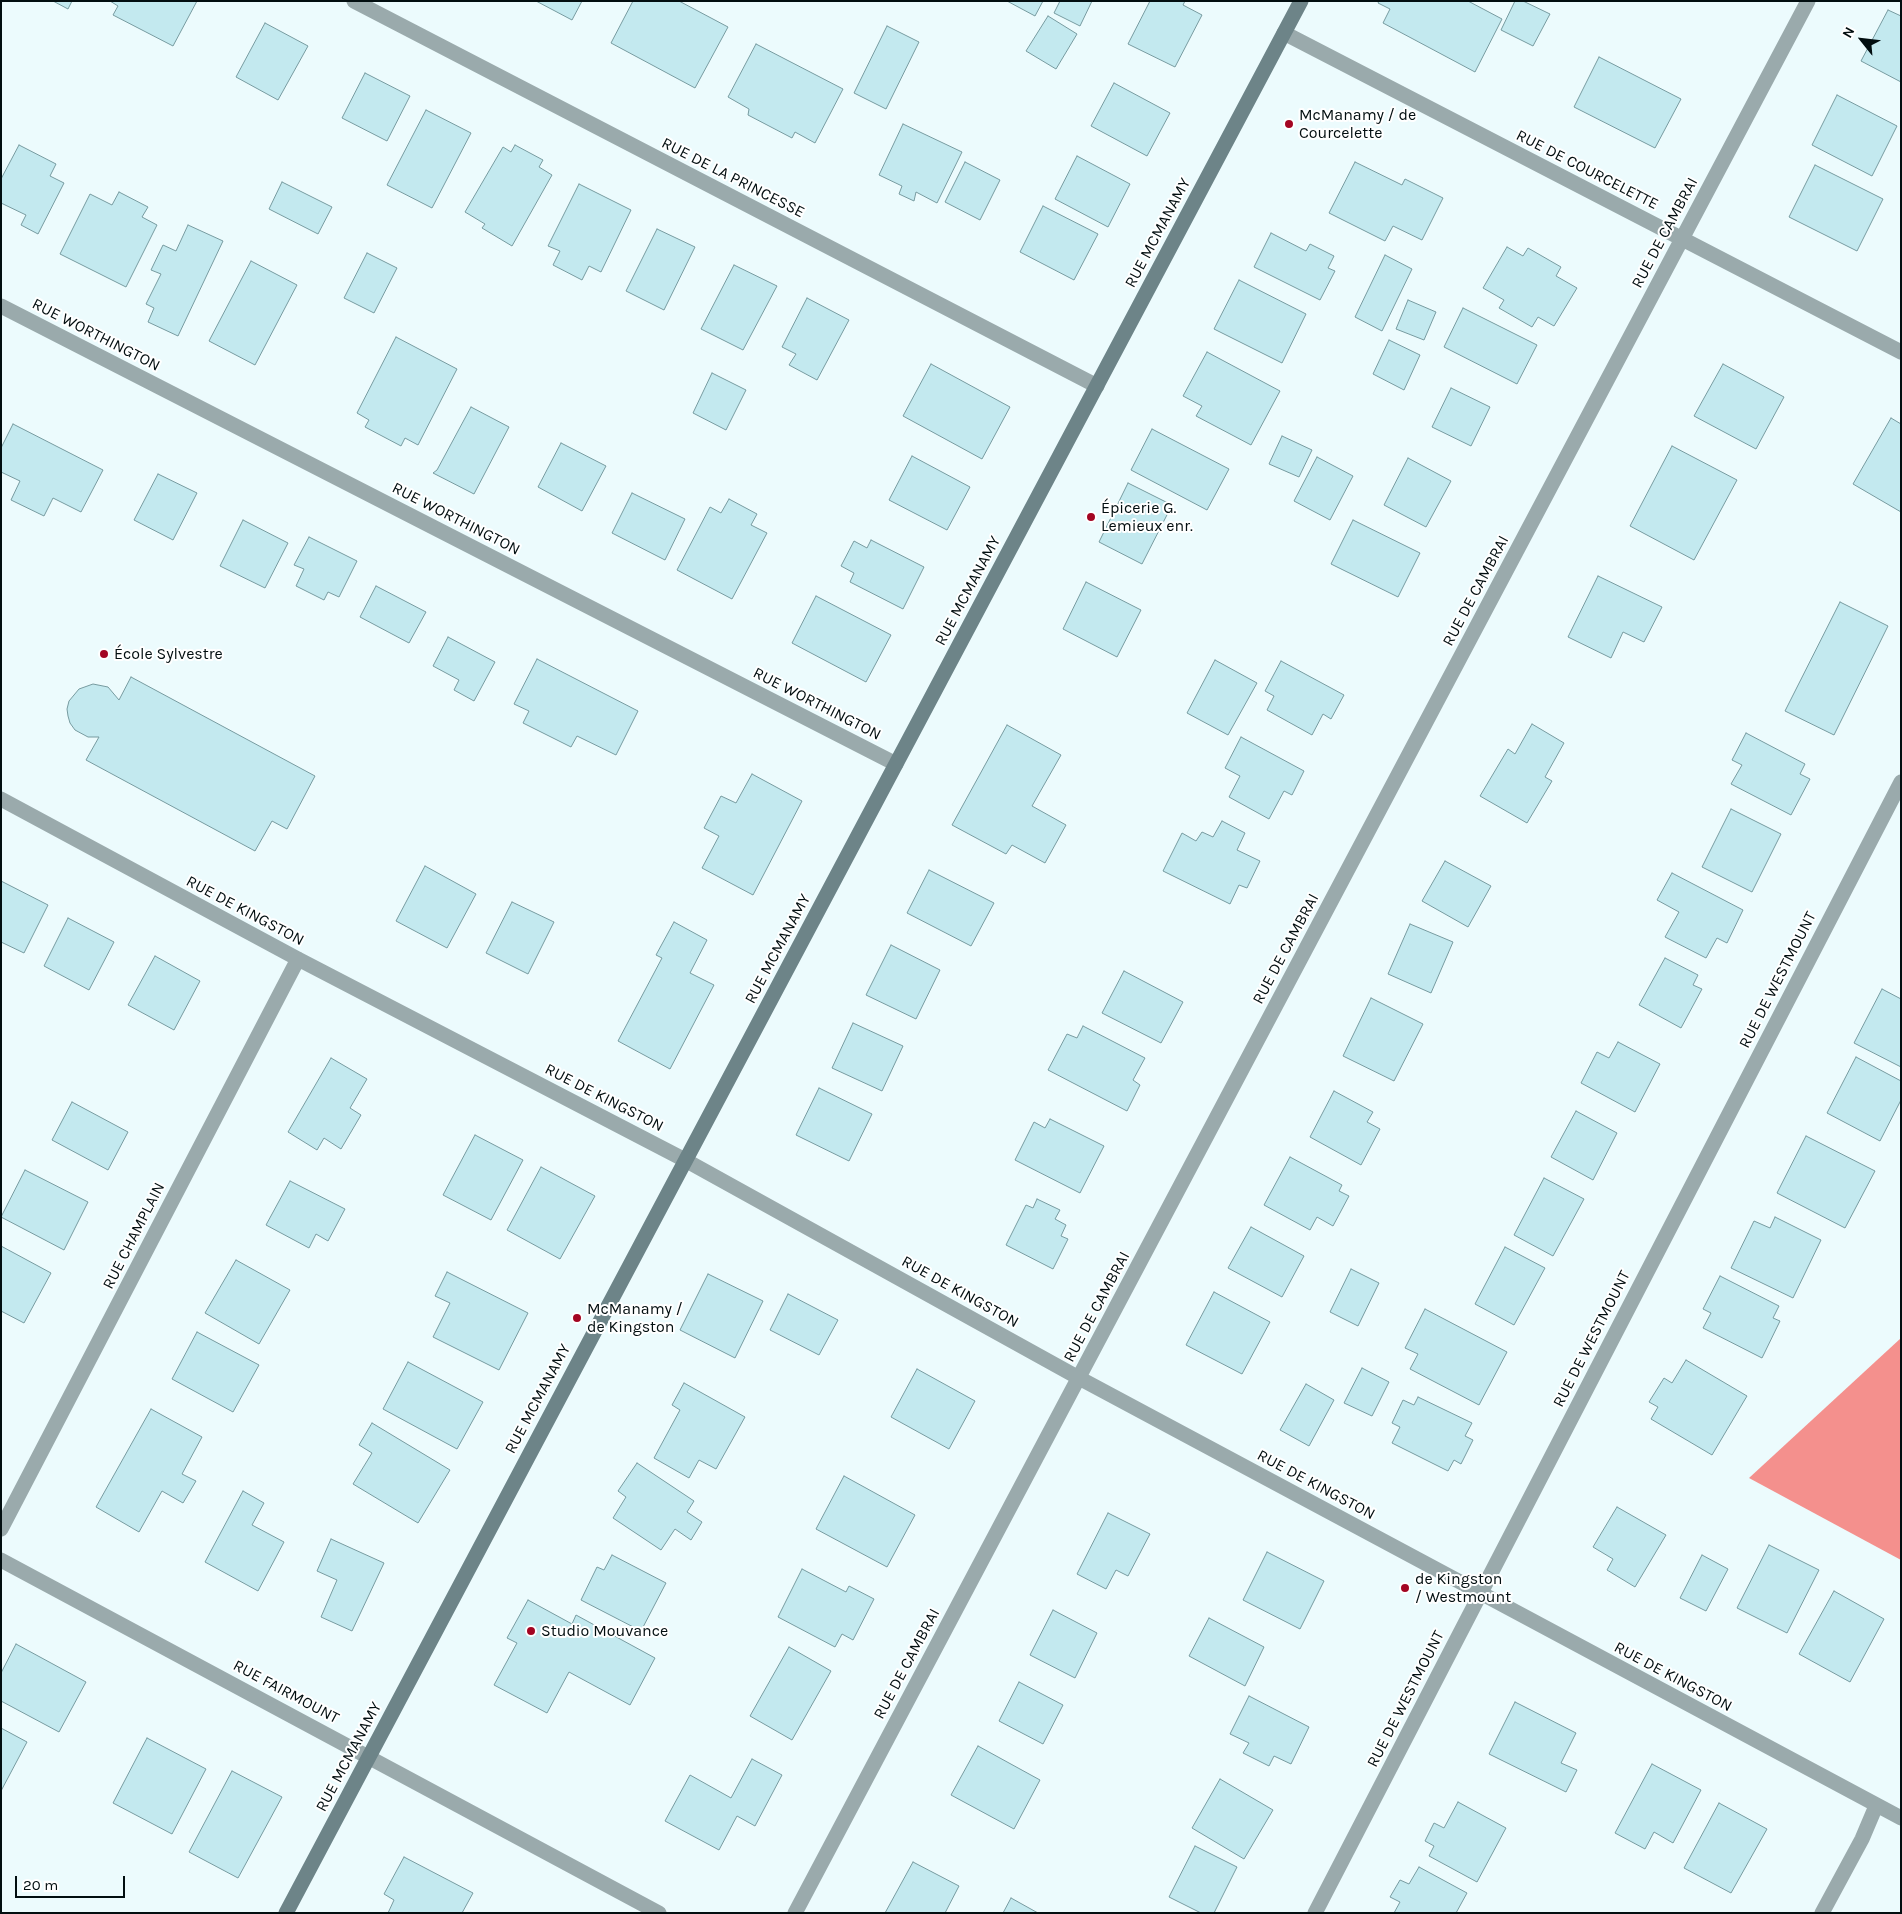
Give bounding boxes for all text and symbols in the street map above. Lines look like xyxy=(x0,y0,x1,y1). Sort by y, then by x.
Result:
north arrow xyxy=(1837,15,1887,65)
text: N xyxy=(1839,24,1858,41)
place label: McManamy / de Courcelette xyxy=(1299,105,1416,143)
marker: McManamy / de Courcelette xyxy=(1283,118,1295,130)
street label: RUE DE COURCELETTE xyxy=(1513,126,1661,214)
street label: RUE DE LA PRINCESSE xyxy=(658,134,808,222)
street label: RUE DE CAMBRAI xyxy=(1628,174,1702,292)
street label: RUE MCMANAMY xyxy=(1121,175,1195,291)
street label: RUE WORTHINGTON xyxy=(29,294,163,376)
street label: RUE WORTHINGTON xyxy=(389,478,523,560)
place label: Épicerie G. Lemieux enr. xyxy=(1101,498,1193,536)
marker: Épicerie G. Lemieux enr. xyxy=(1085,511,1097,523)
street label: RUE DE CAMBRAI xyxy=(1439,532,1513,650)
street label: RUE MCMANAMY xyxy=(931,533,1005,649)
place label: École Sylvestre xyxy=(114,644,223,664)
marker: École Sylvestre xyxy=(98,648,110,660)
street label: RUE WORTHINGTON xyxy=(750,663,884,745)
street label: RUE DE KINGSTON xyxy=(183,872,307,950)
street label: RUE DE CAMBRAI xyxy=(1249,890,1323,1008)
street label: RUE MCMANAMY xyxy=(741,891,815,1007)
street label: RUE DE WESTMOUNT xyxy=(1735,909,1821,1051)
street label: RUE DE KINGSTON xyxy=(541,1060,667,1136)
street label: RUE CHAMPLAIN xyxy=(99,1179,169,1293)
street label: RUE DE CAMBRAI xyxy=(1060,1248,1134,1366)
street label: RUE DE KINGSTON xyxy=(898,1252,1022,1332)
street label: RUE DE WESTMOUNT xyxy=(1549,1268,1635,1410)
place label: McManamy / de Kingston xyxy=(587,1299,683,1337)
marker: McManamy / de Kingston xyxy=(571,1312,583,1324)
street label: RUE MCMANAMY xyxy=(501,1341,575,1457)
street label: RUE DE KINGSTON xyxy=(1254,1446,1378,1524)
place label: de Kingston / Westmount xyxy=(1415,1569,1511,1607)
marker: de Kingston / Westmount xyxy=(1399,1582,1411,1594)
street label: RUE DE CAMBRAI xyxy=(870,1605,944,1723)
place label: Studio Mouvance xyxy=(541,1621,668,1641)
marker: Studio Mouvance xyxy=(525,1625,537,1637)
street label: RUE DE WESTMOUNT xyxy=(1363,1628,1449,1770)
street label: RUE DE KINGSTON xyxy=(1611,1638,1735,1716)
street label: RUE FAIRMOUNT xyxy=(230,1656,342,1728)
street label: RUE MCMANAMY xyxy=(312,1699,386,1815)
scale bar xyxy=(18,1866,128,1898)
text: 20 m xyxy=(23,1876,58,1894)

